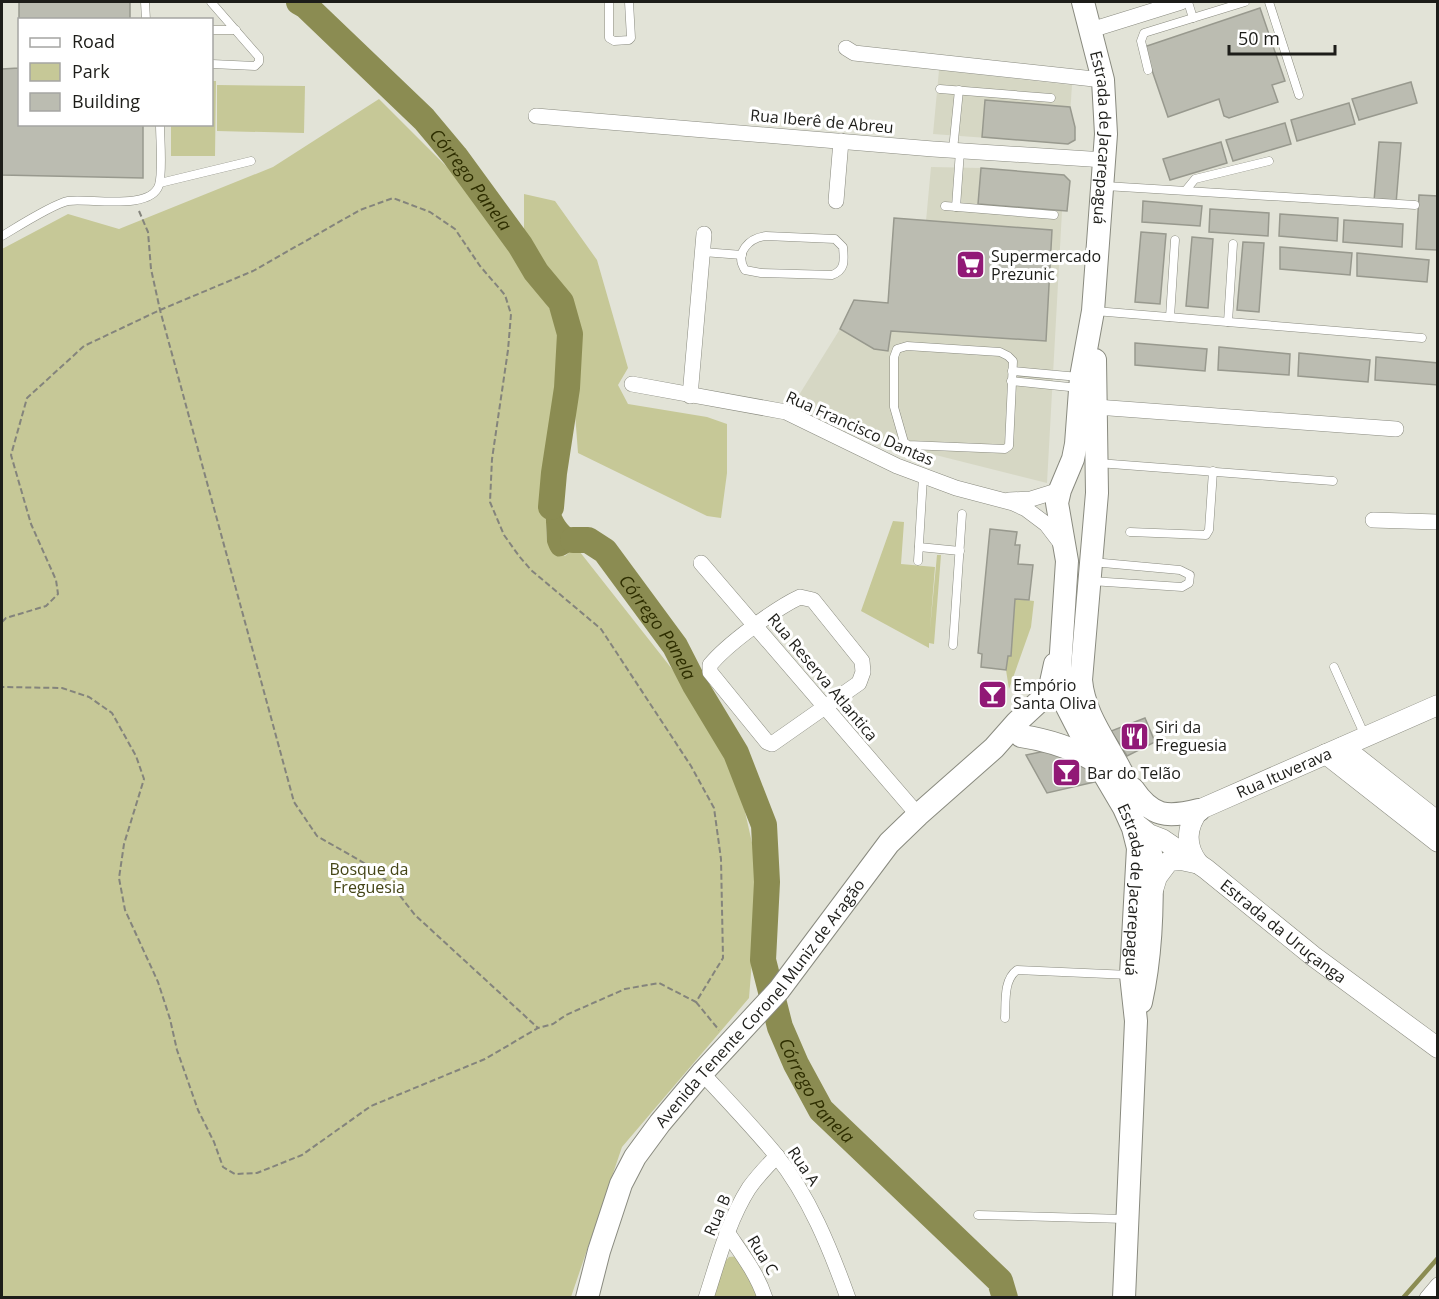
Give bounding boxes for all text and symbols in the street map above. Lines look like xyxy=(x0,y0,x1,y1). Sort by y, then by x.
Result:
legend xyxy=(18,18,213,126)
scale bar xyxy=(1229,18,1336,56)
text: 50 m xyxy=(1238,26,1280,50)
text: Road xyxy=(72,29,115,53)
street label: Estrada de Jacarepaguá xyxy=(1085,48,1117,225)
text: Park xyxy=(72,59,110,83)
text: Building xyxy=(72,89,140,113)
street label: Rua Iberê de Abreu xyxy=(749,104,895,138)
water label: Córrego Panela xyxy=(425,123,518,235)
place label: Supermercado Prezunic xyxy=(991,245,1101,285)
supermarket icon: Supermercado Prezunic xyxy=(954,249,986,281)
street label: Rua Francisco Dantas xyxy=(783,386,937,470)
water label: Córrego Panela xyxy=(614,569,702,684)
street label: Rua Reserva Atlantica xyxy=(763,608,883,746)
place label: Empório Santa Oliva xyxy=(1013,674,1097,714)
bar icon: Empório Santa Oliva xyxy=(976,678,1008,710)
place label: Siri da Freguesia xyxy=(1155,716,1227,756)
restaurant icon: Siri da Freguesia xyxy=(1118,720,1150,752)
street label: Rua Ituverava xyxy=(1233,742,1335,803)
bar icon: Bar do Telão xyxy=(1050,757,1082,789)
place label: Bar do Telão xyxy=(1087,762,1181,784)
street label: Estrada de Jacarepaguá xyxy=(1112,800,1149,977)
park label: Bosque da Freguesia xyxy=(329,858,409,898)
street label: Avenida Tenente Coronel Muniz de Aragão xyxy=(650,874,870,1132)
street label: Estrada da Uruçanga xyxy=(1216,874,1351,988)
water label: Córrego Panela xyxy=(774,1034,860,1148)
street label: Rua A xyxy=(783,1142,826,1191)
street label: Rua B xyxy=(698,1191,736,1239)
street label: Rua C xyxy=(743,1231,783,1279)

